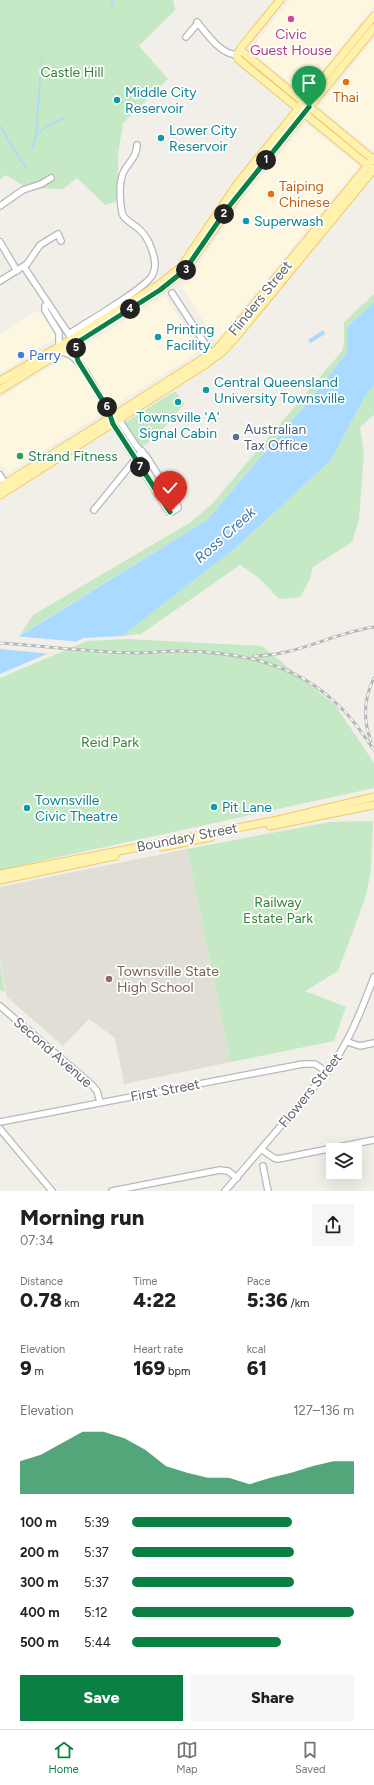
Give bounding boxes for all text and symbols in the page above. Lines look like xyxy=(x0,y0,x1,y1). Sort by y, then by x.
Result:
marker: Civic Guest House xyxy=(286,14,296,24)
place label: Civic Guest House xyxy=(250,26,332,59)
park label: Castle Hill xyxy=(40,64,104,81)
pin xyxy=(292,66,326,107)
icon: arrive xyxy=(298,72,320,94)
marker: Thai xyxy=(341,77,351,87)
place label: Middle City Reservoir xyxy=(125,84,197,117)
place label: Thai xyxy=(333,89,359,106)
marker: Middle City Reservoir xyxy=(112,95,122,105)
place label: Lower City Reservoir xyxy=(169,122,237,155)
marker: Lower City Reservoir xyxy=(156,133,166,143)
pin: 1 xyxy=(256,150,276,170)
text: 1 xyxy=(264,153,268,166)
place label: Taiping Chinese xyxy=(279,178,330,211)
marker: Taiping Chinese xyxy=(266,189,276,199)
pin: 2 xyxy=(214,204,234,224)
text: 2 xyxy=(221,207,227,220)
place label: Superwash xyxy=(254,213,324,230)
marker: Superwash xyxy=(241,216,251,226)
street label: Flinders Street xyxy=(225,257,296,339)
pin: 3 xyxy=(176,260,196,280)
text: 3 xyxy=(183,263,189,276)
pin: 4 xyxy=(120,299,140,319)
text: 4 xyxy=(127,302,133,315)
place label: Printing Facility xyxy=(166,321,214,354)
marker: Printing Facility xyxy=(153,332,163,342)
pin: 5 xyxy=(66,338,86,358)
text: 5 xyxy=(73,341,79,354)
place label: Parry xyxy=(29,347,62,364)
marker: Parry xyxy=(16,350,26,360)
place label: Central Queensland University Townsville xyxy=(214,374,345,407)
marker: Central Queensland University Townsville xyxy=(201,385,211,395)
pin: 6 xyxy=(97,397,117,417)
marker: Townsville 'A' Signal Cabin xyxy=(173,397,183,407)
text: 6 xyxy=(104,400,110,413)
place label: Townsville 'A' Signal Cabin xyxy=(137,409,219,442)
place label: Australian Tax Office xyxy=(244,421,308,454)
marker: Australian Tax Office xyxy=(231,432,241,442)
place label: Strand Fitness xyxy=(28,448,118,465)
marker: Strand Fitness xyxy=(15,451,25,461)
pin: 7 xyxy=(130,457,150,477)
text: 7 xyxy=(137,460,143,473)
pin xyxy=(153,471,187,512)
icon: check xyxy=(159,477,181,499)
water label: Ross Creek xyxy=(191,503,260,567)
park label: Reid Park xyxy=(81,734,139,751)
place label: Townsville Civic Theatre xyxy=(35,792,118,825)
place label: Pit Lane xyxy=(222,799,272,816)
marker: Pit Lane xyxy=(209,802,219,812)
marker: Townsville Civic Theatre xyxy=(22,803,32,813)
street label: Boundary Street xyxy=(135,819,239,856)
park label: Railway Estate Park xyxy=(243,894,313,927)
place label: Townsville State High School xyxy=(117,963,219,996)
marker: Townsville State High School xyxy=(104,974,114,984)
street label: Second Avenue xyxy=(10,1014,96,1091)
street label: Flowers Street xyxy=(275,1050,346,1131)
street label: First Street xyxy=(129,1075,201,1106)
map controls xyxy=(326,1143,362,1179)
button: layers xyxy=(326,1143,362,1179)
text: Morning run xyxy=(20,1204,144,1231)
button: share xyxy=(312,1204,354,1246)
text: 07:34 xyxy=(20,1233,54,1248)
text: Distance xyxy=(20,1275,63,1288)
text: Time xyxy=(133,1275,157,1288)
text: Pace xyxy=(247,1275,270,1288)
text: 0.78 xyxy=(20,1288,62,1312)
text: 4:22 xyxy=(133,1288,176,1312)
text: 5:36 xyxy=(247,1288,288,1312)
text: km xyxy=(62,1297,79,1310)
text: /km xyxy=(288,1297,309,1310)
text: Elevation xyxy=(20,1343,65,1356)
text: Heart rate xyxy=(133,1343,183,1356)
text: kcal xyxy=(247,1343,266,1356)
text: 9 xyxy=(20,1356,32,1380)
text: 169 xyxy=(133,1356,165,1380)
text: 61 xyxy=(247,1356,267,1380)
text: m xyxy=(32,1365,44,1378)
text: bpm xyxy=(165,1365,190,1378)
text: Elevation xyxy=(20,1403,73,1418)
text: 127–136 m xyxy=(293,1403,354,1418)
text: 100 m xyxy=(20,1515,57,1530)
text: 5:39 xyxy=(84,1515,109,1530)
text: 200 m xyxy=(20,1545,59,1560)
text: 5:37 xyxy=(84,1545,109,1560)
text: 300 m xyxy=(20,1575,59,1590)
text: 5:37 xyxy=(84,1575,109,1590)
text: 400 m xyxy=(20,1605,60,1620)
text: 5:12 xyxy=(84,1605,107,1620)
text: 500 m xyxy=(20,1635,59,1650)
text: 5:44 xyxy=(84,1635,111,1650)
button: Save xyxy=(20,1675,183,1721)
button: Share xyxy=(191,1675,354,1721)
tab: Home xyxy=(49,1739,79,1776)
tab: Map xyxy=(176,1739,198,1776)
tab: Saved xyxy=(295,1739,325,1776)

